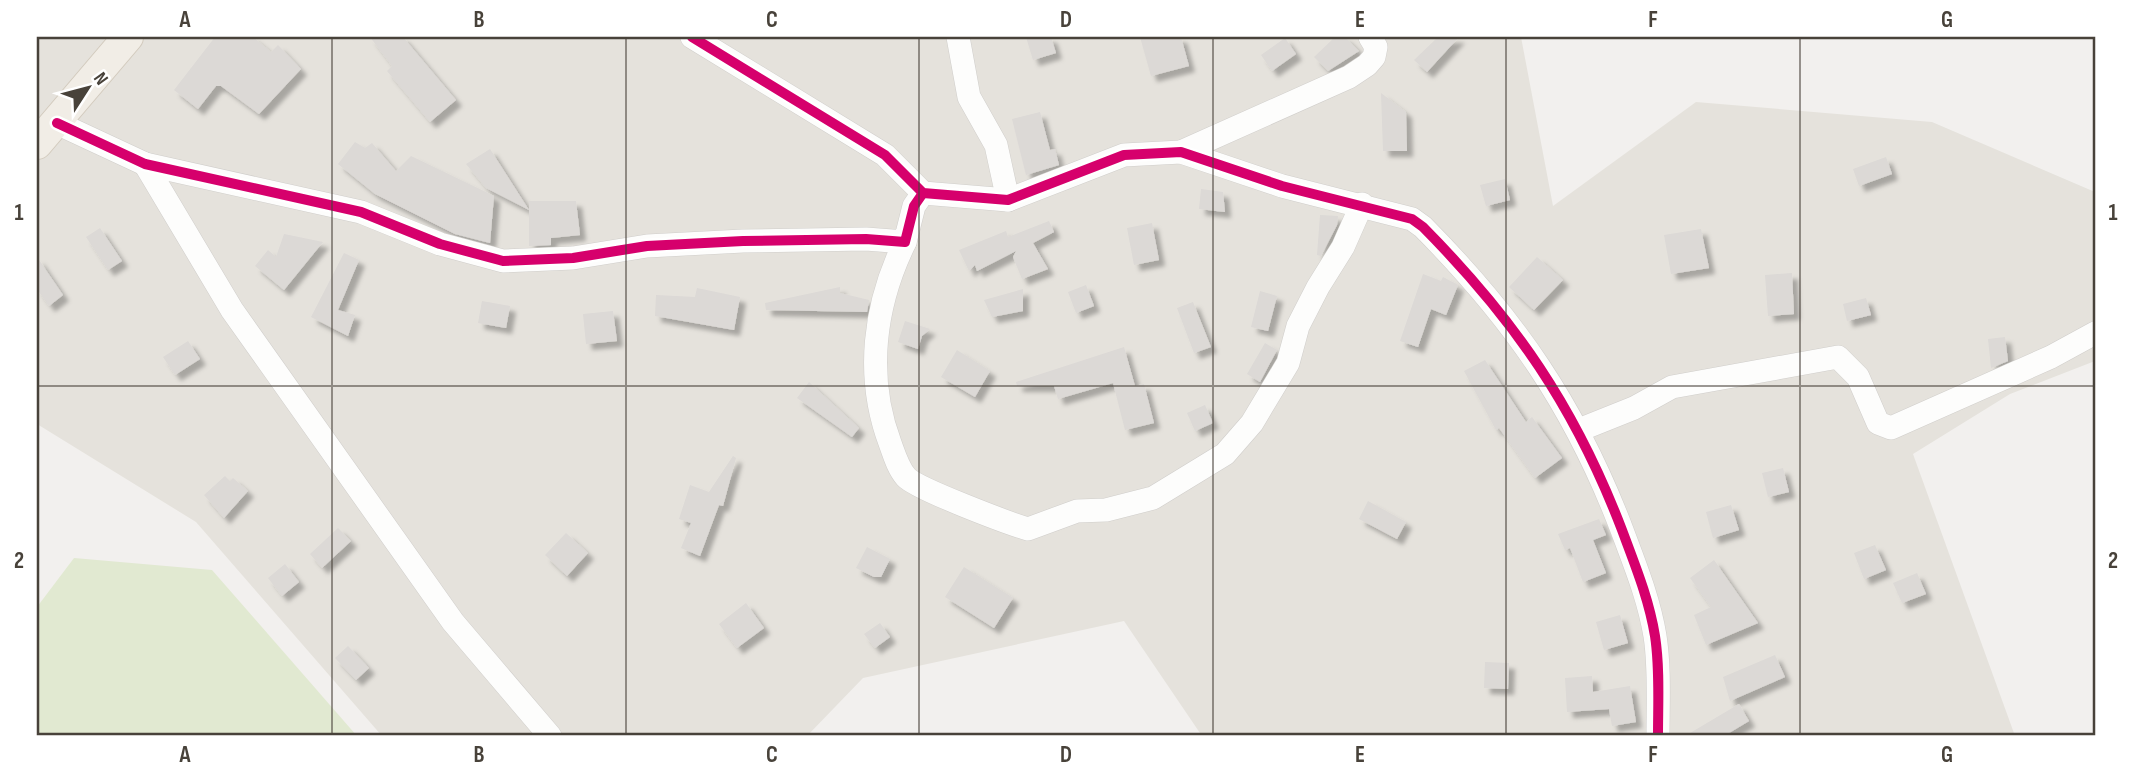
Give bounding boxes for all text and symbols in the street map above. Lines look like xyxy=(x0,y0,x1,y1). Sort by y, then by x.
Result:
text: A xyxy=(179,6,192,34)
text: B xyxy=(474,6,485,34)
text: C xyxy=(766,6,778,34)
text: D xyxy=(1060,6,1072,34)
text: E xyxy=(1355,6,1365,34)
text: F xyxy=(1648,6,1658,34)
text: G xyxy=(1941,6,1953,34)
north arrow xyxy=(52,52,122,122)
text: N xyxy=(88,68,113,90)
text: 1 xyxy=(14,199,24,227)
text: 1 xyxy=(2108,199,2118,227)
text: 2 xyxy=(14,547,24,575)
text: 2 xyxy=(2108,547,2118,575)
text: A xyxy=(179,741,192,769)
text: B xyxy=(474,741,485,769)
text: C xyxy=(766,741,778,769)
text: D xyxy=(1060,741,1072,769)
text: E xyxy=(1355,741,1365,769)
text: F xyxy=(1648,741,1658,769)
text: G xyxy=(1941,741,1953,769)

